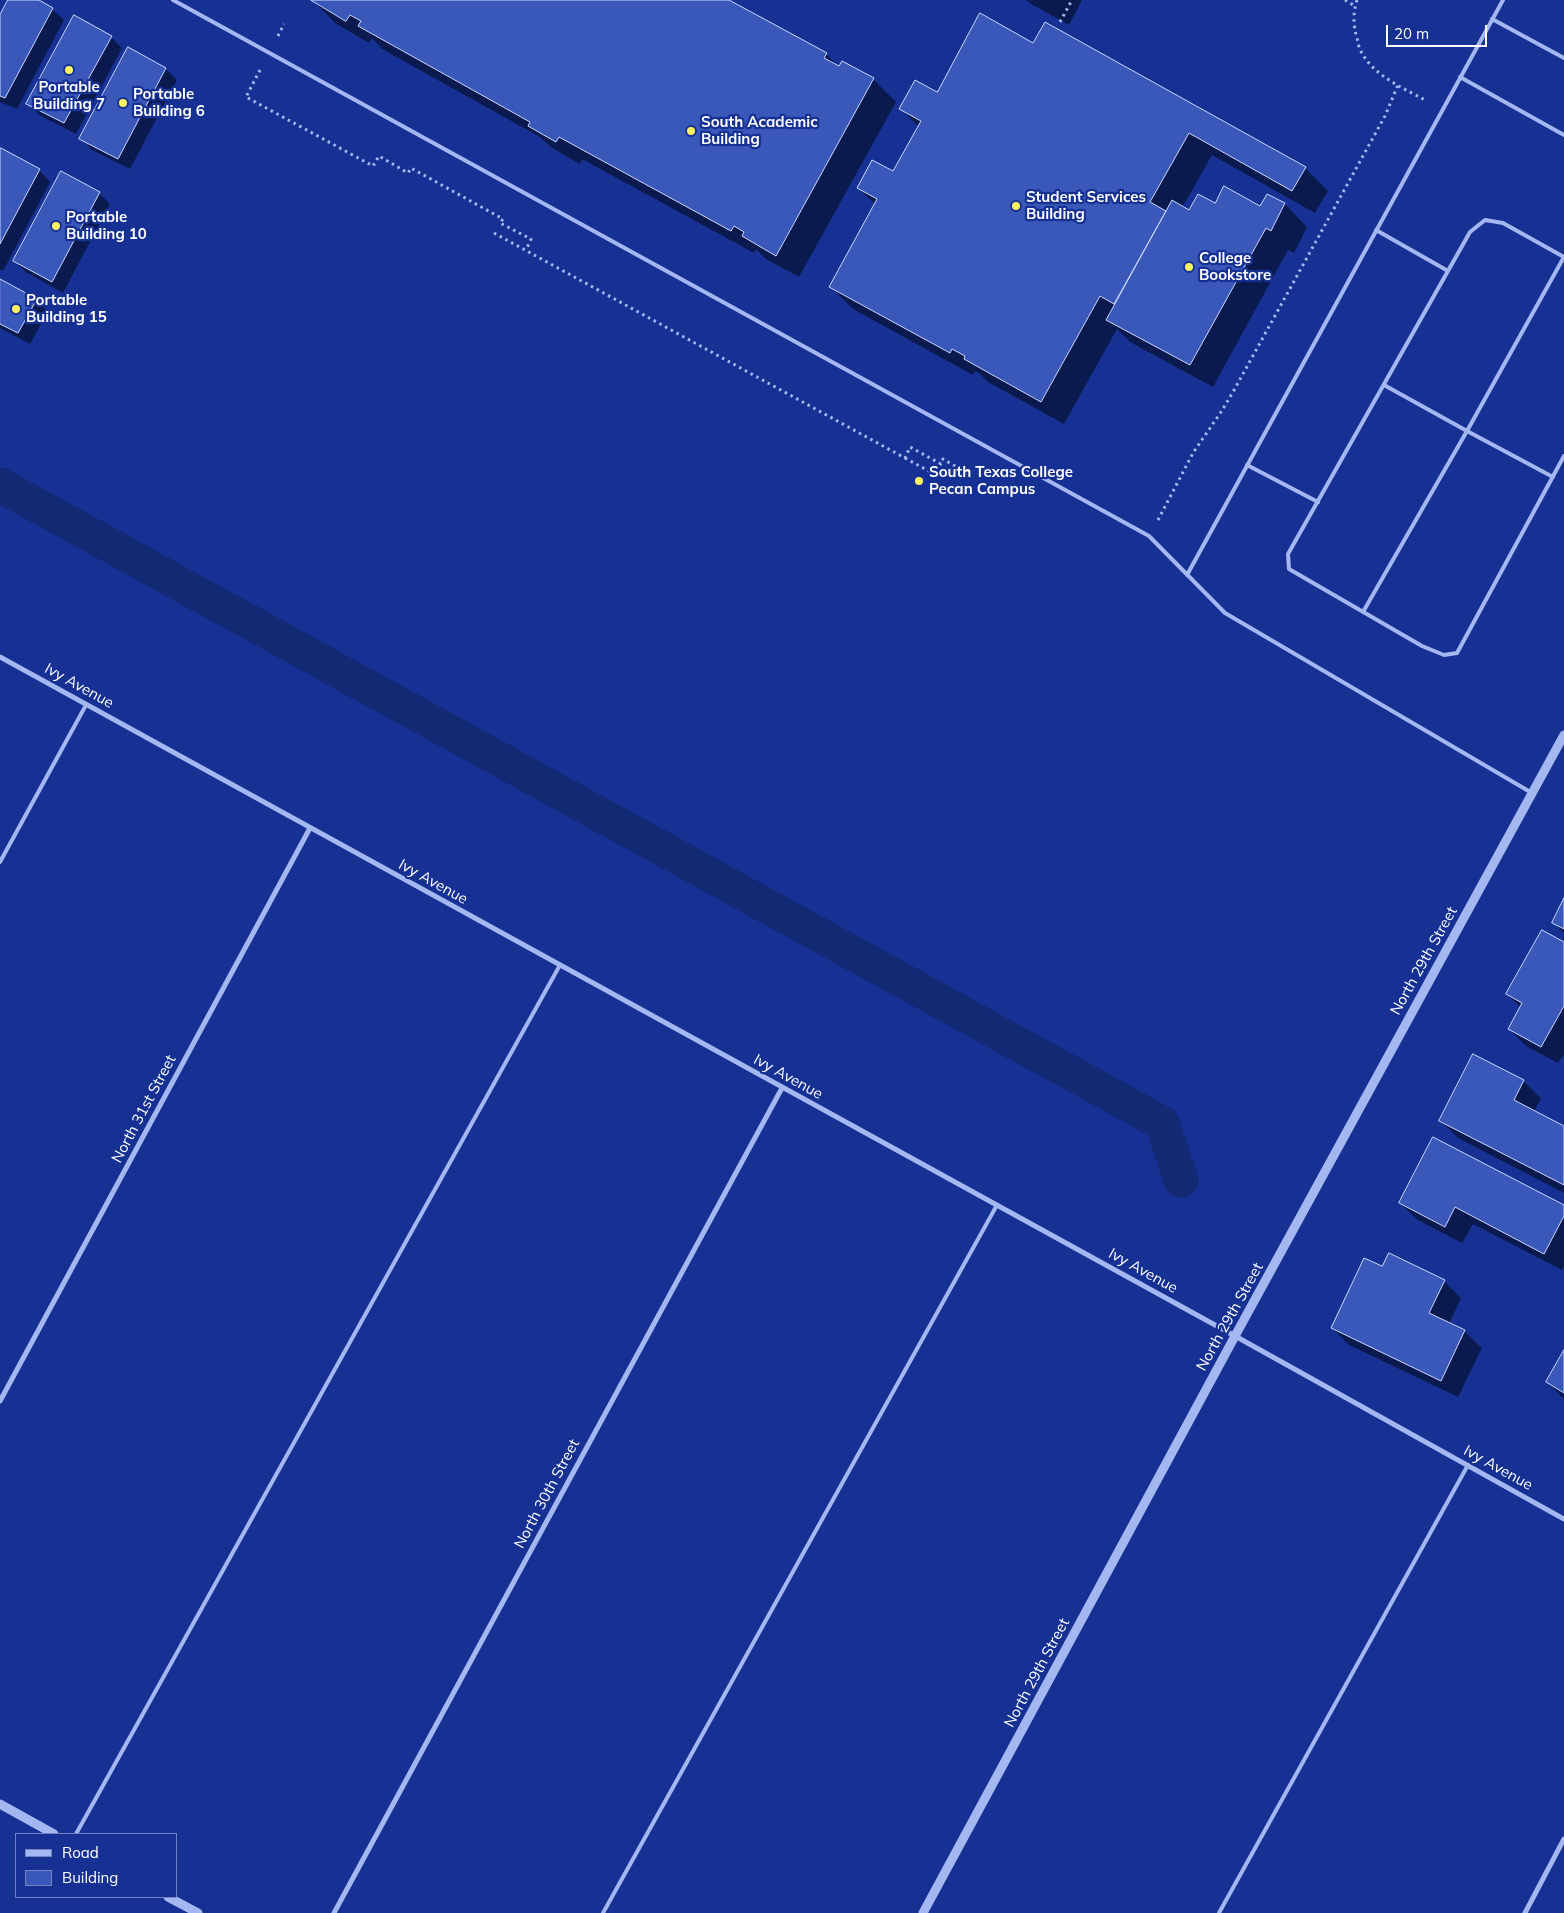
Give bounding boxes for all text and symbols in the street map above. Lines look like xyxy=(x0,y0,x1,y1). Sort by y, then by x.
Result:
scale bar xyxy=(1389,15,1490,47)
text: 20 m xyxy=(1394,24,1429,43)
marker: Portable Building 7 xyxy=(63,64,75,76)
place label: Portable Building 7 xyxy=(33,78,105,113)
place label: Portable Building 6 xyxy=(133,85,205,120)
marker: Portable Building 6 xyxy=(117,97,129,109)
place label: South Academic Building xyxy=(701,113,818,148)
marker: South Academic Building xyxy=(685,125,697,137)
place label: Student Services Building xyxy=(1026,188,1146,223)
marker: Student Services Building xyxy=(1010,200,1022,212)
place label: Portable Building 10 xyxy=(66,208,147,243)
marker: Portable Building 10 xyxy=(50,220,62,232)
place label: College Bookstore xyxy=(1199,249,1271,284)
marker: College Bookstore xyxy=(1183,261,1195,273)
place label: Portable Building 15 xyxy=(26,291,107,326)
marker: Portable Building 15 xyxy=(10,303,22,315)
place label: South Texas College Pecan Campus xyxy=(929,463,1073,498)
marker: South Texas College Pecan Campus xyxy=(913,475,925,487)
street label: Ivy Avenue xyxy=(41,660,117,712)
street label: Ivy Avenue xyxy=(395,856,471,908)
street label: North 29th Street xyxy=(1387,904,1461,1018)
street label: Ivy Avenue xyxy=(750,1051,826,1103)
street label: North 31st Street xyxy=(108,1052,180,1166)
street label: Ivy Avenue xyxy=(1105,1245,1181,1297)
street label: North 29th Street xyxy=(1193,1260,1267,1374)
street label: North 30th Street xyxy=(511,1436,583,1552)
street label: Ivy Avenue xyxy=(1460,1442,1536,1494)
street label: North 29th Street xyxy=(1001,1615,1073,1731)
legend xyxy=(15,1833,178,1898)
text: Road xyxy=(62,1843,99,1862)
text: Building xyxy=(62,1868,118,1887)

